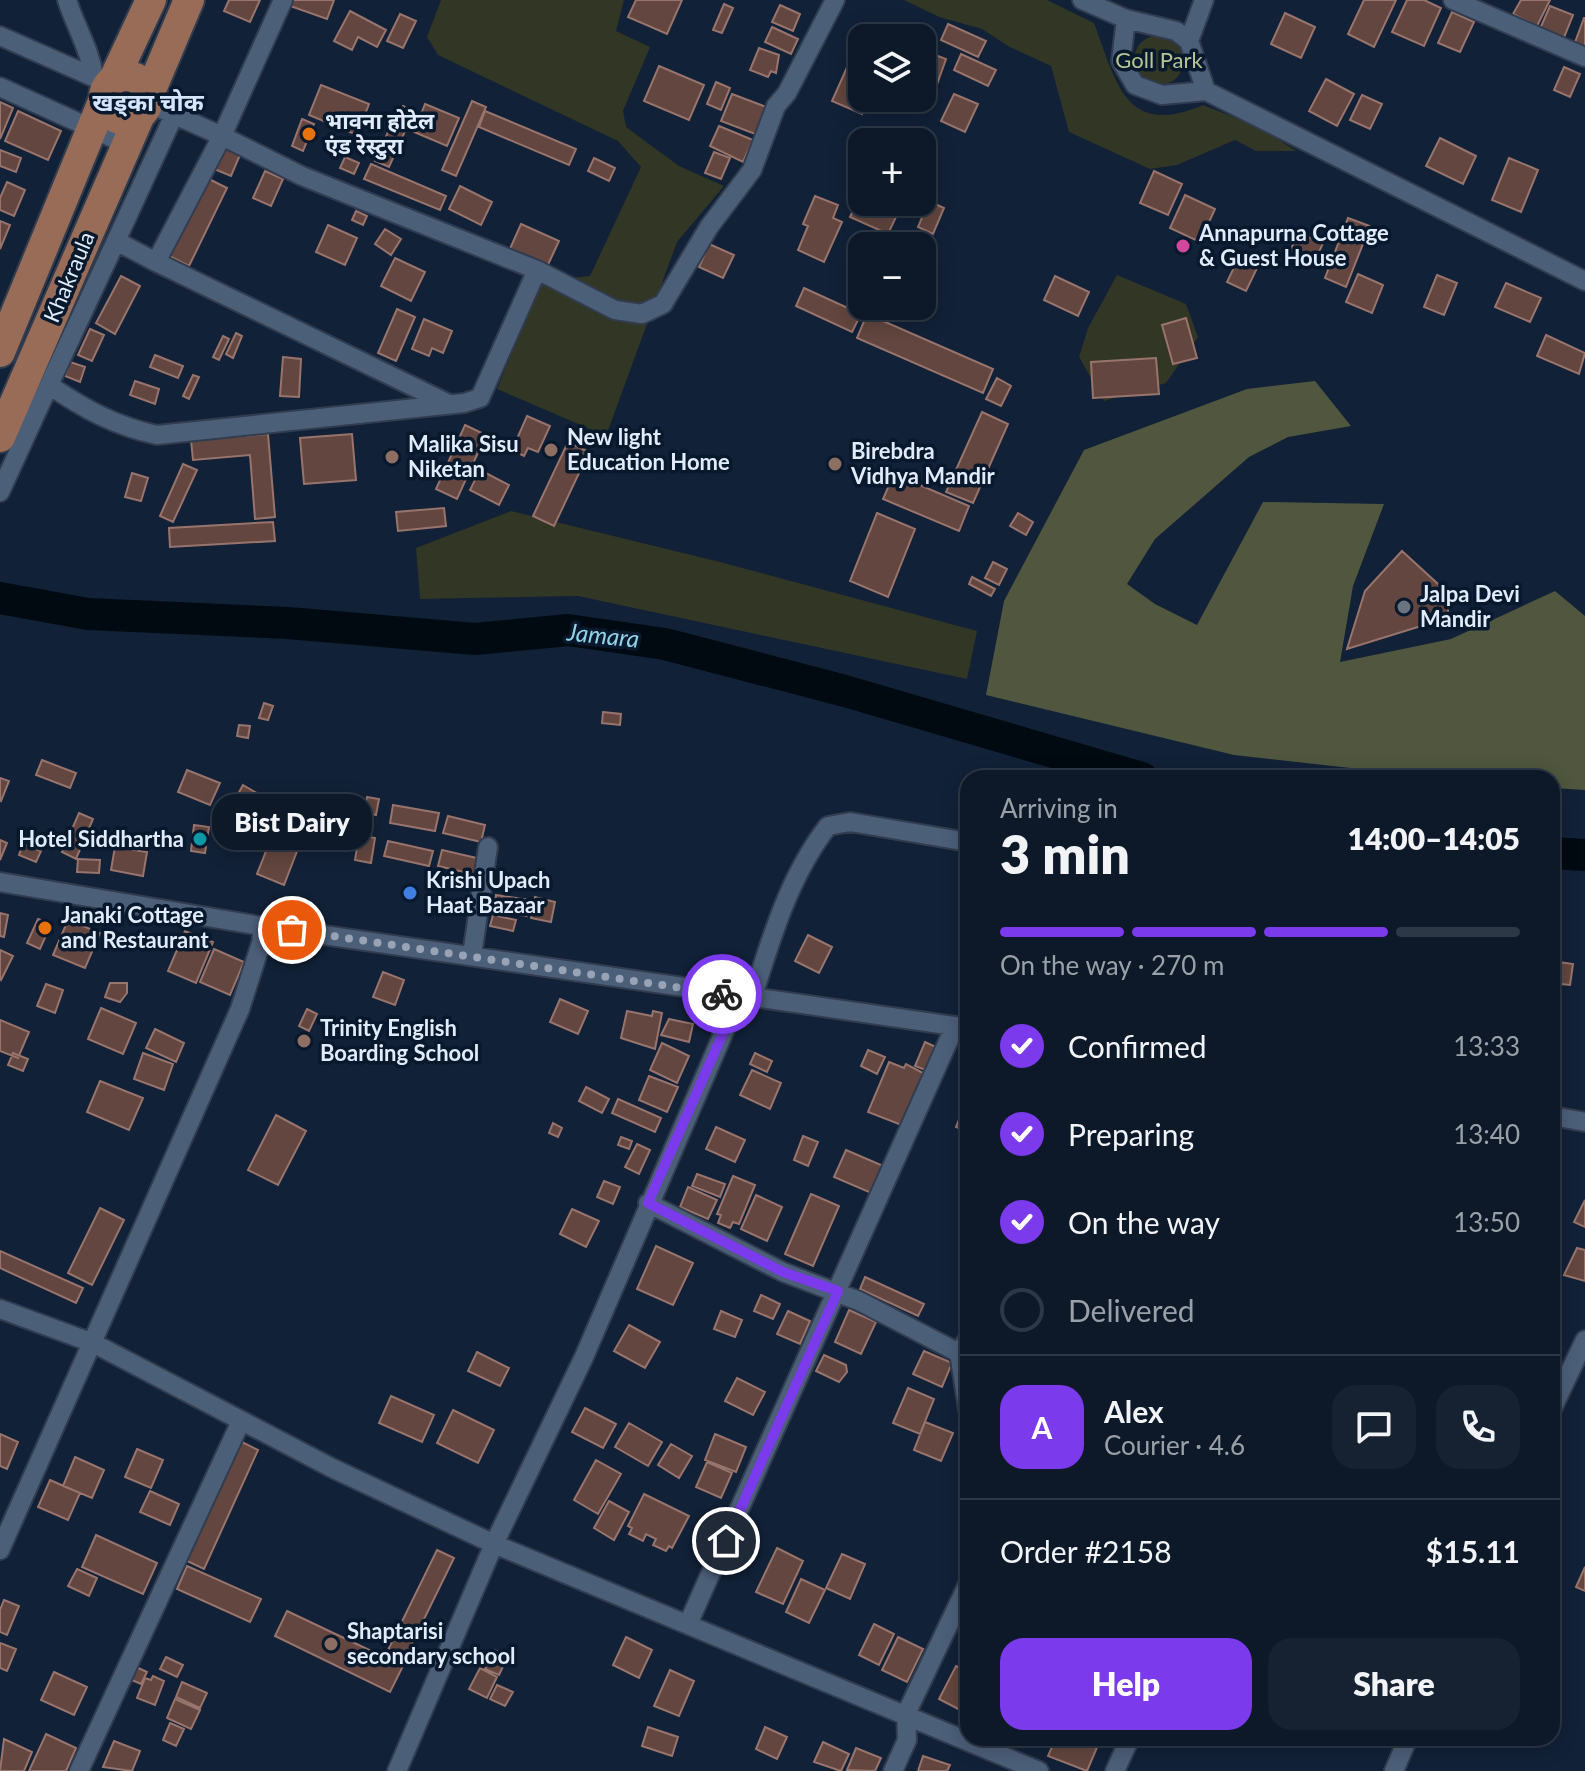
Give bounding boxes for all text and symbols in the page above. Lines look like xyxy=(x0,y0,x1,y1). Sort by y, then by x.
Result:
map controls xyxy=(848,24,936,320)
button: layers xyxy=(848,24,936,112)
park label: Goll Park xyxy=(1115,46,1204,73)
district label: खड्का चोक xyxy=(92,87,205,117)
place label: भावना होटेल एंड रेस्टुरा xyxy=(325,107,435,160)
marker: भावना होटेल एंड रेस्टुरा xyxy=(300,125,318,143)
button: + xyxy=(848,128,936,216)
place label: Annapurna Cottage & Guest House xyxy=(1198,219,1389,271)
street label: Khakraula xyxy=(37,227,100,326)
button: − xyxy=(848,232,936,320)
marker: Annapurna Cottage & Guest House xyxy=(1174,237,1192,255)
place label: New light Education Home xyxy=(567,423,730,475)
place label: Malika Sisu Niketan xyxy=(408,430,519,482)
place label: Birebdra Vidhya Mandir xyxy=(850,437,995,489)
marker: New light Education Home xyxy=(542,441,560,459)
marker: Malika Sisu Niketan xyxy=(383,448,401,466)
marker: Birebdra Vidhya Mandir xyxy=(826,455,844,473)
place label: Jalpa Devi Mandir xyxy=(1420,580,1520,632)
marker: Jalpa Devi Mandir xyxy=(1395,598,1413,616)
water label: Jamara xyxy=(565,616,641,653)
text: Arriving in xyxy=(1000,792,1118,824)
callout: Bist Dairy xyxy=(212,794,372,850)
text: Bist Dairy xyxy=(234,806,350,838)
text: 14:00–14:05 xyxy=(1347,820,1520,856)
text: 3 min xyxy=(1000,823,1130,885)
place label: Hotel Siddhartha xyxy=(18,825,184,852)
marker: Hotel Siddhartha xyxy=(191,830,209,848)
place label: Krishi Upach Haat Bazaar xyxy=(426,866,551,918)
marker: Krishi Upach Haat Bazaar xyxy=(401,884,419,902)
pin xyxy=(258,896,326,964)
place label: Janaki Cottage and Restaurant xyxy=(61,901,209,953)
icon: bag xyxy=(270,908,314,952)
marker: Janaki Cottage and Restaurant xyxy=(36,919,54,937)
text: On the way · 270 m xyxy=(1000,949,1224,981)
courier xyxy=(682,954,762,1034)
icon: bike xyxy=(700,972,744,1016)
place label: Trinity English Boarding School xyxy=(320,1014,479,1066)
icon: check xyxy=(1000,1024,1044,1068)
text: Confirmed xyxy=(1068,1028,1207,1064)
text: 13:33 xyxy=(1453,1030,1520,1062)
marker: Trinity English Boarding School xyxy=(295,1032,313,1050)
icon: check xyxy=(1000,1112,1044,1156)
text: Preparing xyxy=(1068,1116,1194,1152)
text: 13:40 xyxy=(1453,1118,1520,1150)
icon: check xyxy=(1000,1200,1044,1244)
text: On the way xyxy=(1068,1204,1220,1240)
text: 13:50 xyxy=(1453,1206,1520,1238)
text: Delivered xyxy=(1068,1292,1195,1328)
button: chat xyxy=(1332,1385,1416,1469)
button: phone xyxy=(1436,1385,1520,1469)
text: Alex xyxy=(1104,1393,1164,1429)
text: A xyxy=(1032,1409,1052,1445)
text: Courier · 4.6 xyxy=(1104,1429,1245,1461)
pin xyxy=(692,1507,760,1575)
icon: home xyxy=(704,1519,748,1563)
text: Order #2158 xyxy=(1000,1533,1172,1569)
text: $15.11 xyxy=(1426,1533,1520,1569)
place label: Shaptarisi secondary school xyxy=(347,1617,516,1669)
marker: Shaptarisi secondary school xyxy=(322,1635,340,1653)
button: Help xyxy=(1000,1638,1252,1730)
button: Share xyxy=(1268,1638,1520,1730)

